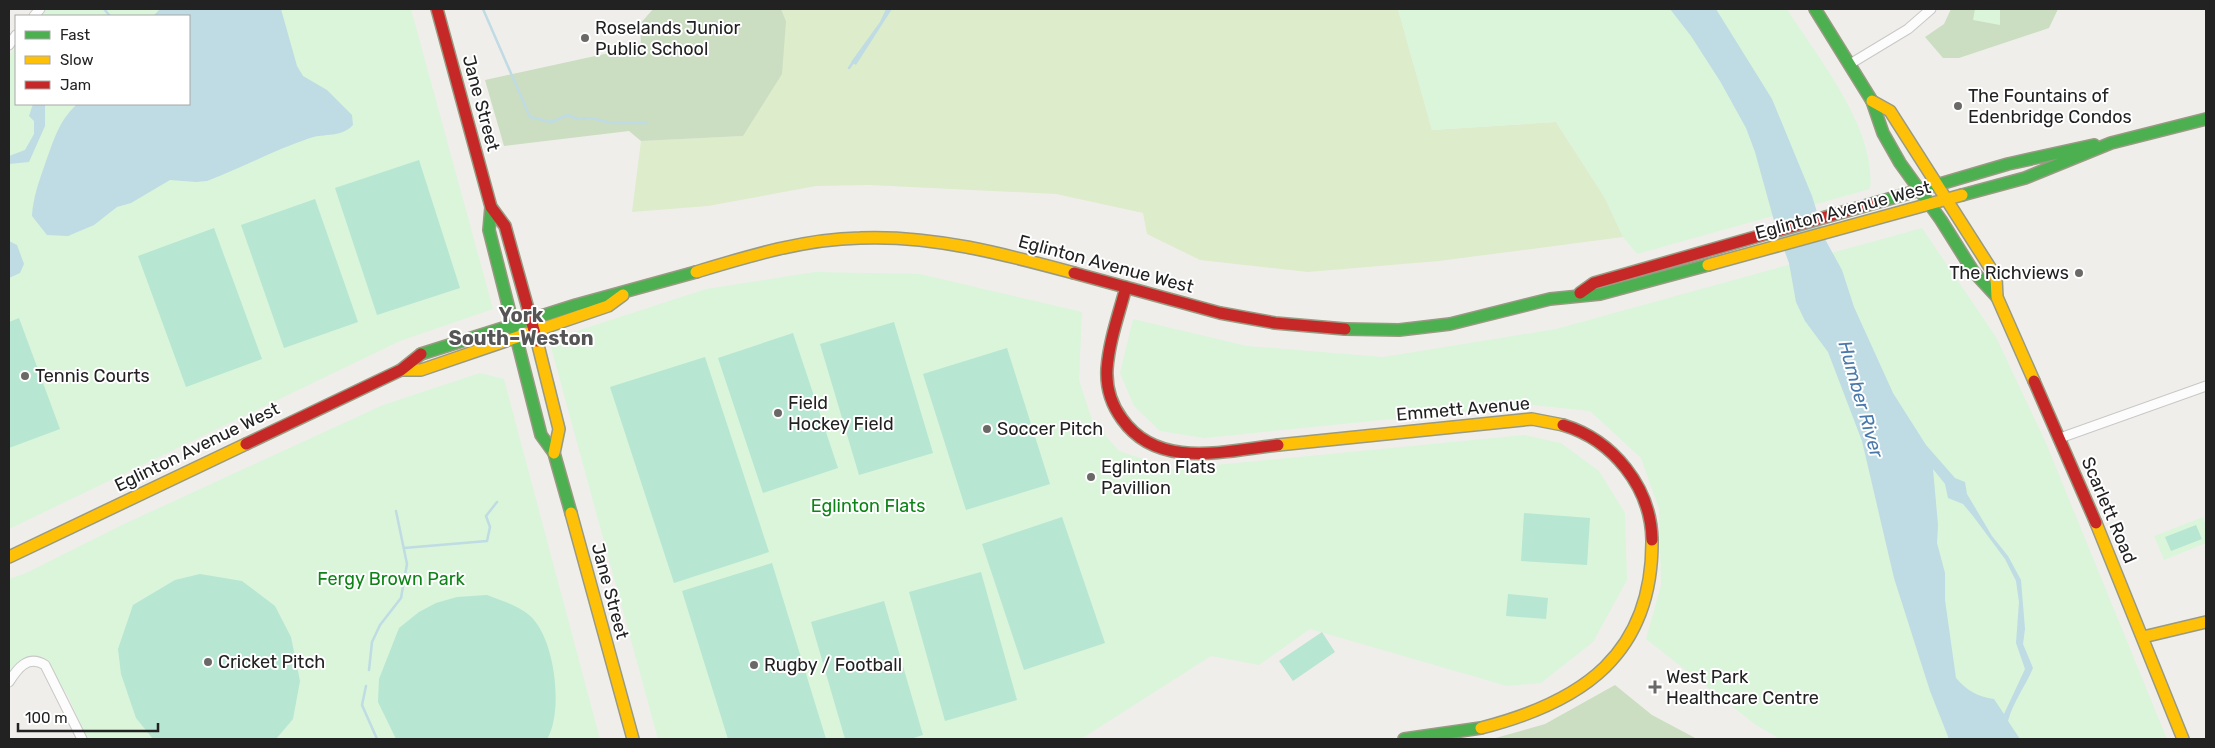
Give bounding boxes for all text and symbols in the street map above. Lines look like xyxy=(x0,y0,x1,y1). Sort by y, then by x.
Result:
legend xyxy=(15,15,190,105)
place label: Roselands Junior Public School xyxy=(595,17,741,60)
text: Fast xyxy=(60,26,90,44)
marker: Roselands Junior Public School xyxy=(579,32,591,44)
text: Slow xyxy=(60,51,93,69)
street label: Jane Street xyxy=(458,52,504,154)
text: Jam xyxy=(60,76,91,94)
place label: The Fountains of Edenbridge Condos xyxy=(1968,85,2132,128)
marker: The Fountains of Edenbridge Condos xyxy=(1952,100,1964,112)
street label: Eglinton Avenue West xyxy=(1753,176,1933,244)
street label: Eglinton Avenue West xyxy=(1016,230,1196,298)
place label: The Richviews xyxy=(1949,262,2069,284)
marker: The Richviews xyxy=(2073,267,2085,279)
district label: York South–Weston xyxy=(448,303,594,350)
water label: Humber River xyxy=(1833,338,1889,461)
place label: Tennis Courts xyxy=(35,365,150,387)
marker: Tennis Courts xyxy=(19,370,31,382)
place label: Field Hockey Field xyxy=(788,392,894,435)
street label: Emmett Avenue xyxy=(1395,392,1531,426)
street label: Eglinton Avenue West xyxy=(111,397,283,497)
marker: Field Hockey Field xyxy=(772,407,784,419)
place label: Soccer Pitch xyxy=(997,418,1103,440)
marker: Soccer Pitch xyxy=(981,423,993,435)
street label: Scarlett Road xyxy=(2077,453,2141,567)
place label: Eglinton Flats Pavillion xyxy=(1101,456,1216,499)
marker: Eglinton Flats Pavillion xyxy=(1085,471,1097,483)
park label: Eglinton Flats xyxy=(811,495,925,517)
street label: Jane Street xyxy=(587,540,633,642)
park label: Fergy Brown Park xyxy=(317,568,466,590)
place label: Cricket Pitch xyxy=(218,651,325,673)
place label: Rugby / Football xyxy=(764,654,902,676)
marker: Cricket Pitch xyxy=(202,656,214,668)
marker: Rugby / Football xyxy=(748,659,760,671)
place label: West Park Healthcare Centre xyxy=(1666,666,1819,709)
marker: West Park Healthcare Centre xyxy=(1648,680,1662,694)
scale bar xyxy=(18,700,158,732)
text: 100 m xyxy=(25,709,67,727)

